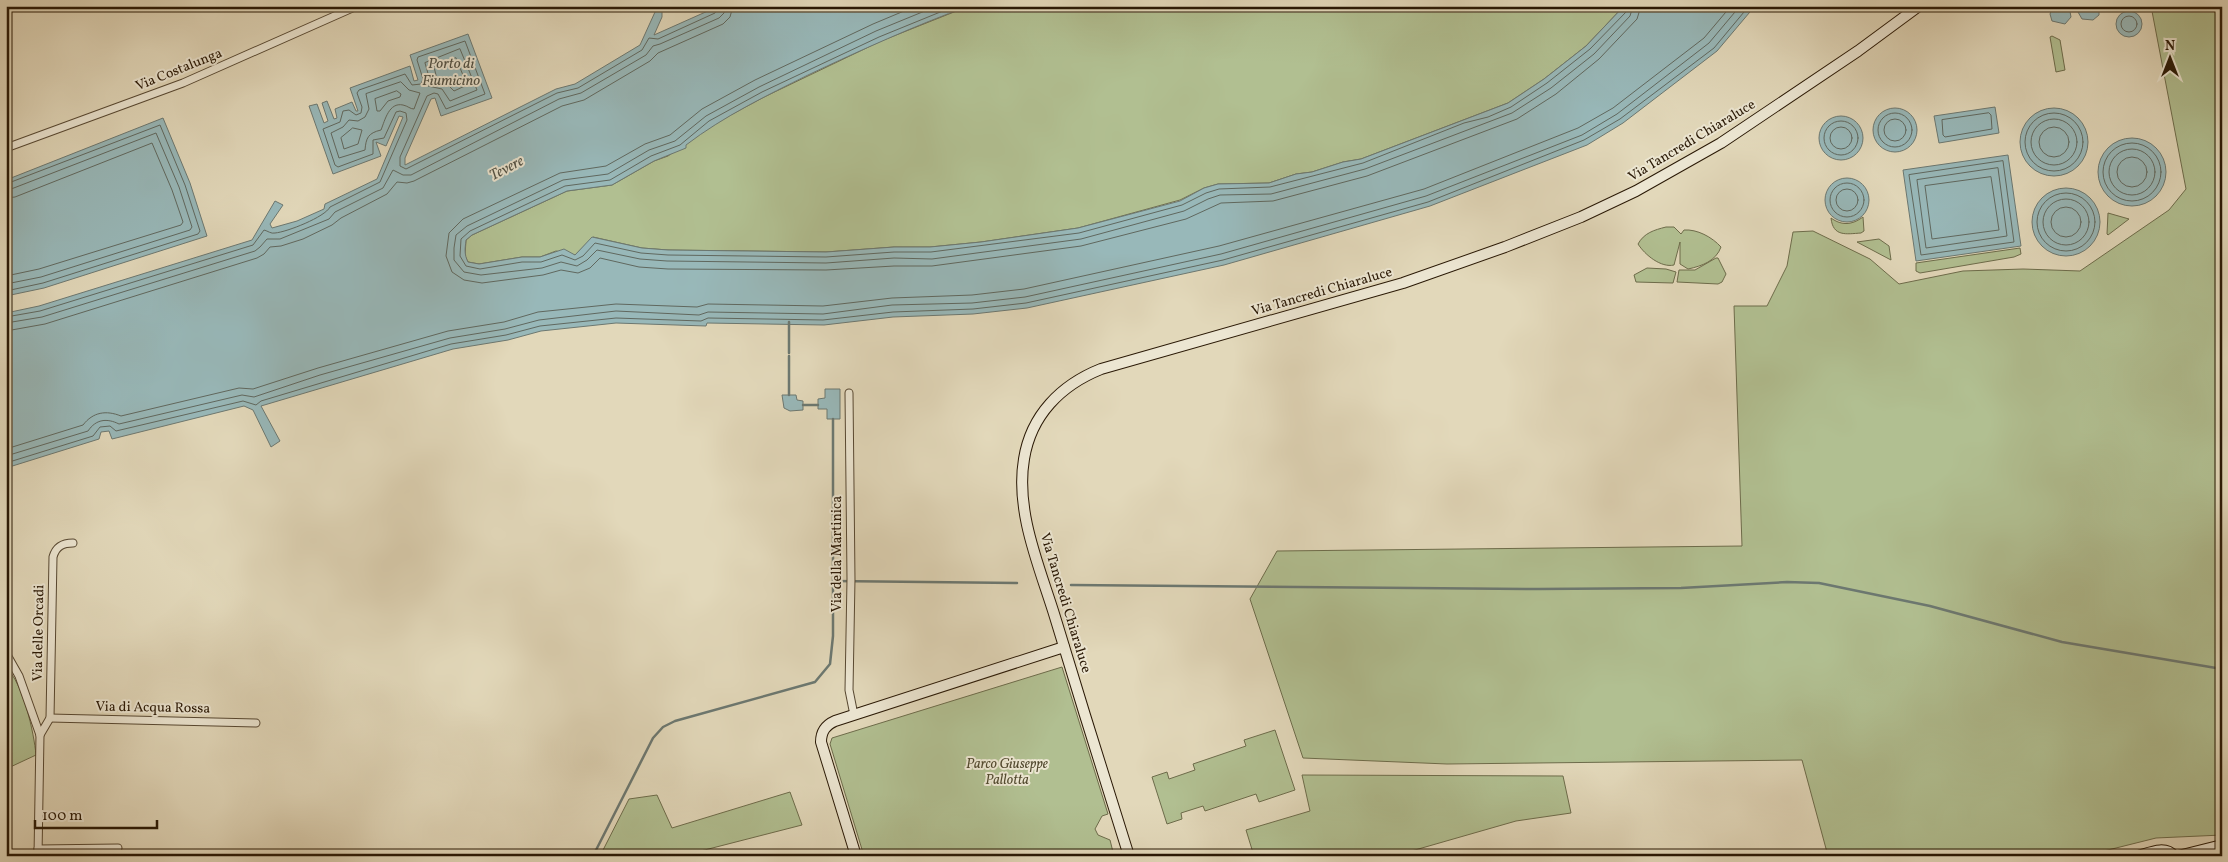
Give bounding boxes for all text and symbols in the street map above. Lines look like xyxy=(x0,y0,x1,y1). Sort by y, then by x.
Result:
north arrow xyxy=(2146,32,2196,82)
text: N xyxy=(2165,37,2175,56)
street label: Via Costalunga xyxy=(133,44,225,96)
water label: Porto di Fiumicino xyxy=(422,54,480,92)
street label: Via Tancredi Chiaraluce xyxy=(1625,95,1759,187)
water label: Tevere xyxy=(486,151,528,187)
street label: Via Tancredi Chiaraluce xyxy=(1250,263,1395,321)
street label: Via della Martinica xyxy=(828,496,847,612)
street label: Via Tancredi Chiaraluce xyxy=(1035,531,1095,676)
street label: Via delle Orcadi xyxy=(29,585,49,681)
street label: Via di Acqua Rossa xyxy=(96,698,211,718)
park label: Parco Giuseppe Pallotta xyxy=(966,755,1048,790)
scale bar xyxy=(35,797,158,829)
text: 100 m xyxy=(42,806,82,827)

